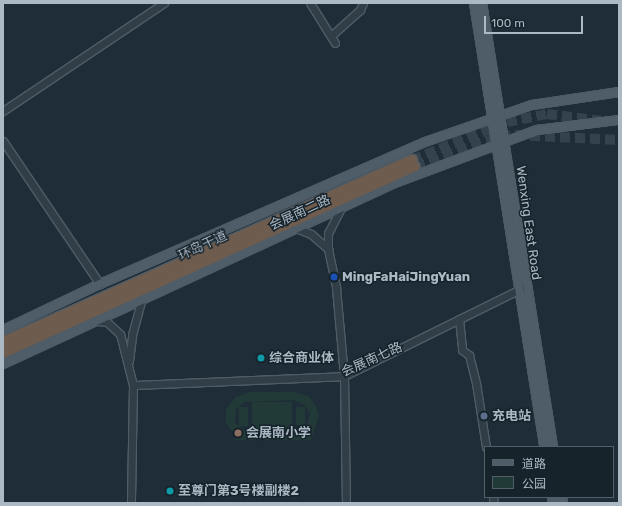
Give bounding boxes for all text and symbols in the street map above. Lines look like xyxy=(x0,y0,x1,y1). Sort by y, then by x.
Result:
scale bar xyxy=(486,8,585,34)
text: 100 m xyxy=(491,16,525,30)
street label: Wenxing East Road xyxy=(512,165,544,281)
street label: 会展南二路 xyxy=(267,192,333,234)
street label: 环岛干道 xyxy=(176,228,230,264)
place label: MingFaHaiJingYuan xyxy=(342,269,470,285)
marker: MingFaHaiJingYuan xyxy=(329,272,339,282)
street label: 会展南七路 xyxy=(339,340,405,380)
place label: 综合商业体 xyxy=(269,350,334,366)
marker: 综合商业体 xyxy=(256,353,266,363)
place label: 充电站 xyxy=(492,408,531,424)
marker: 充电站 xyxy=(479,411,489,421)
place label: 会展南小学 xyxy=(246,425,311,441)
marker: 会展南小学 xyxy=(233,428,243,438)
legend xyxy=(484,446,614,498)
text: 道路 xyxy=(522,457,546,471)
text: 公园 xyxy=(522,477,546,491)
place label: 至尊门第3号楼副楼2 xyxy=(178,483,299,499)
marker: 至尊门第3号楼副楼2 xyxy=(165,486,175,496)

